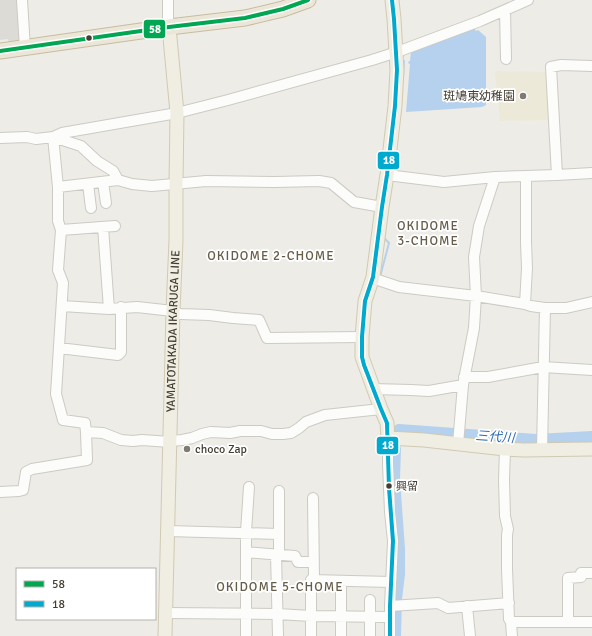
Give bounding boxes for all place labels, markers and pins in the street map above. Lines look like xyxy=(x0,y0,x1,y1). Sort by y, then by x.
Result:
unlabelled marker xyxy=(84,33,94,43)
place label: 斑鳩東幼稚園 xyxy=(443,89,515,104)
marker: 斑鳩東幼稚園 xyxy=(518,91,528,101)
place label: choco Zap xyxy=(195,442,247,457)
marker: choco Zap xyxy=(182,444,192,454)
place label: 興留 xyxy=(396,480,418,493)
marker: 興留 xyxy=(384,481,394,491)

